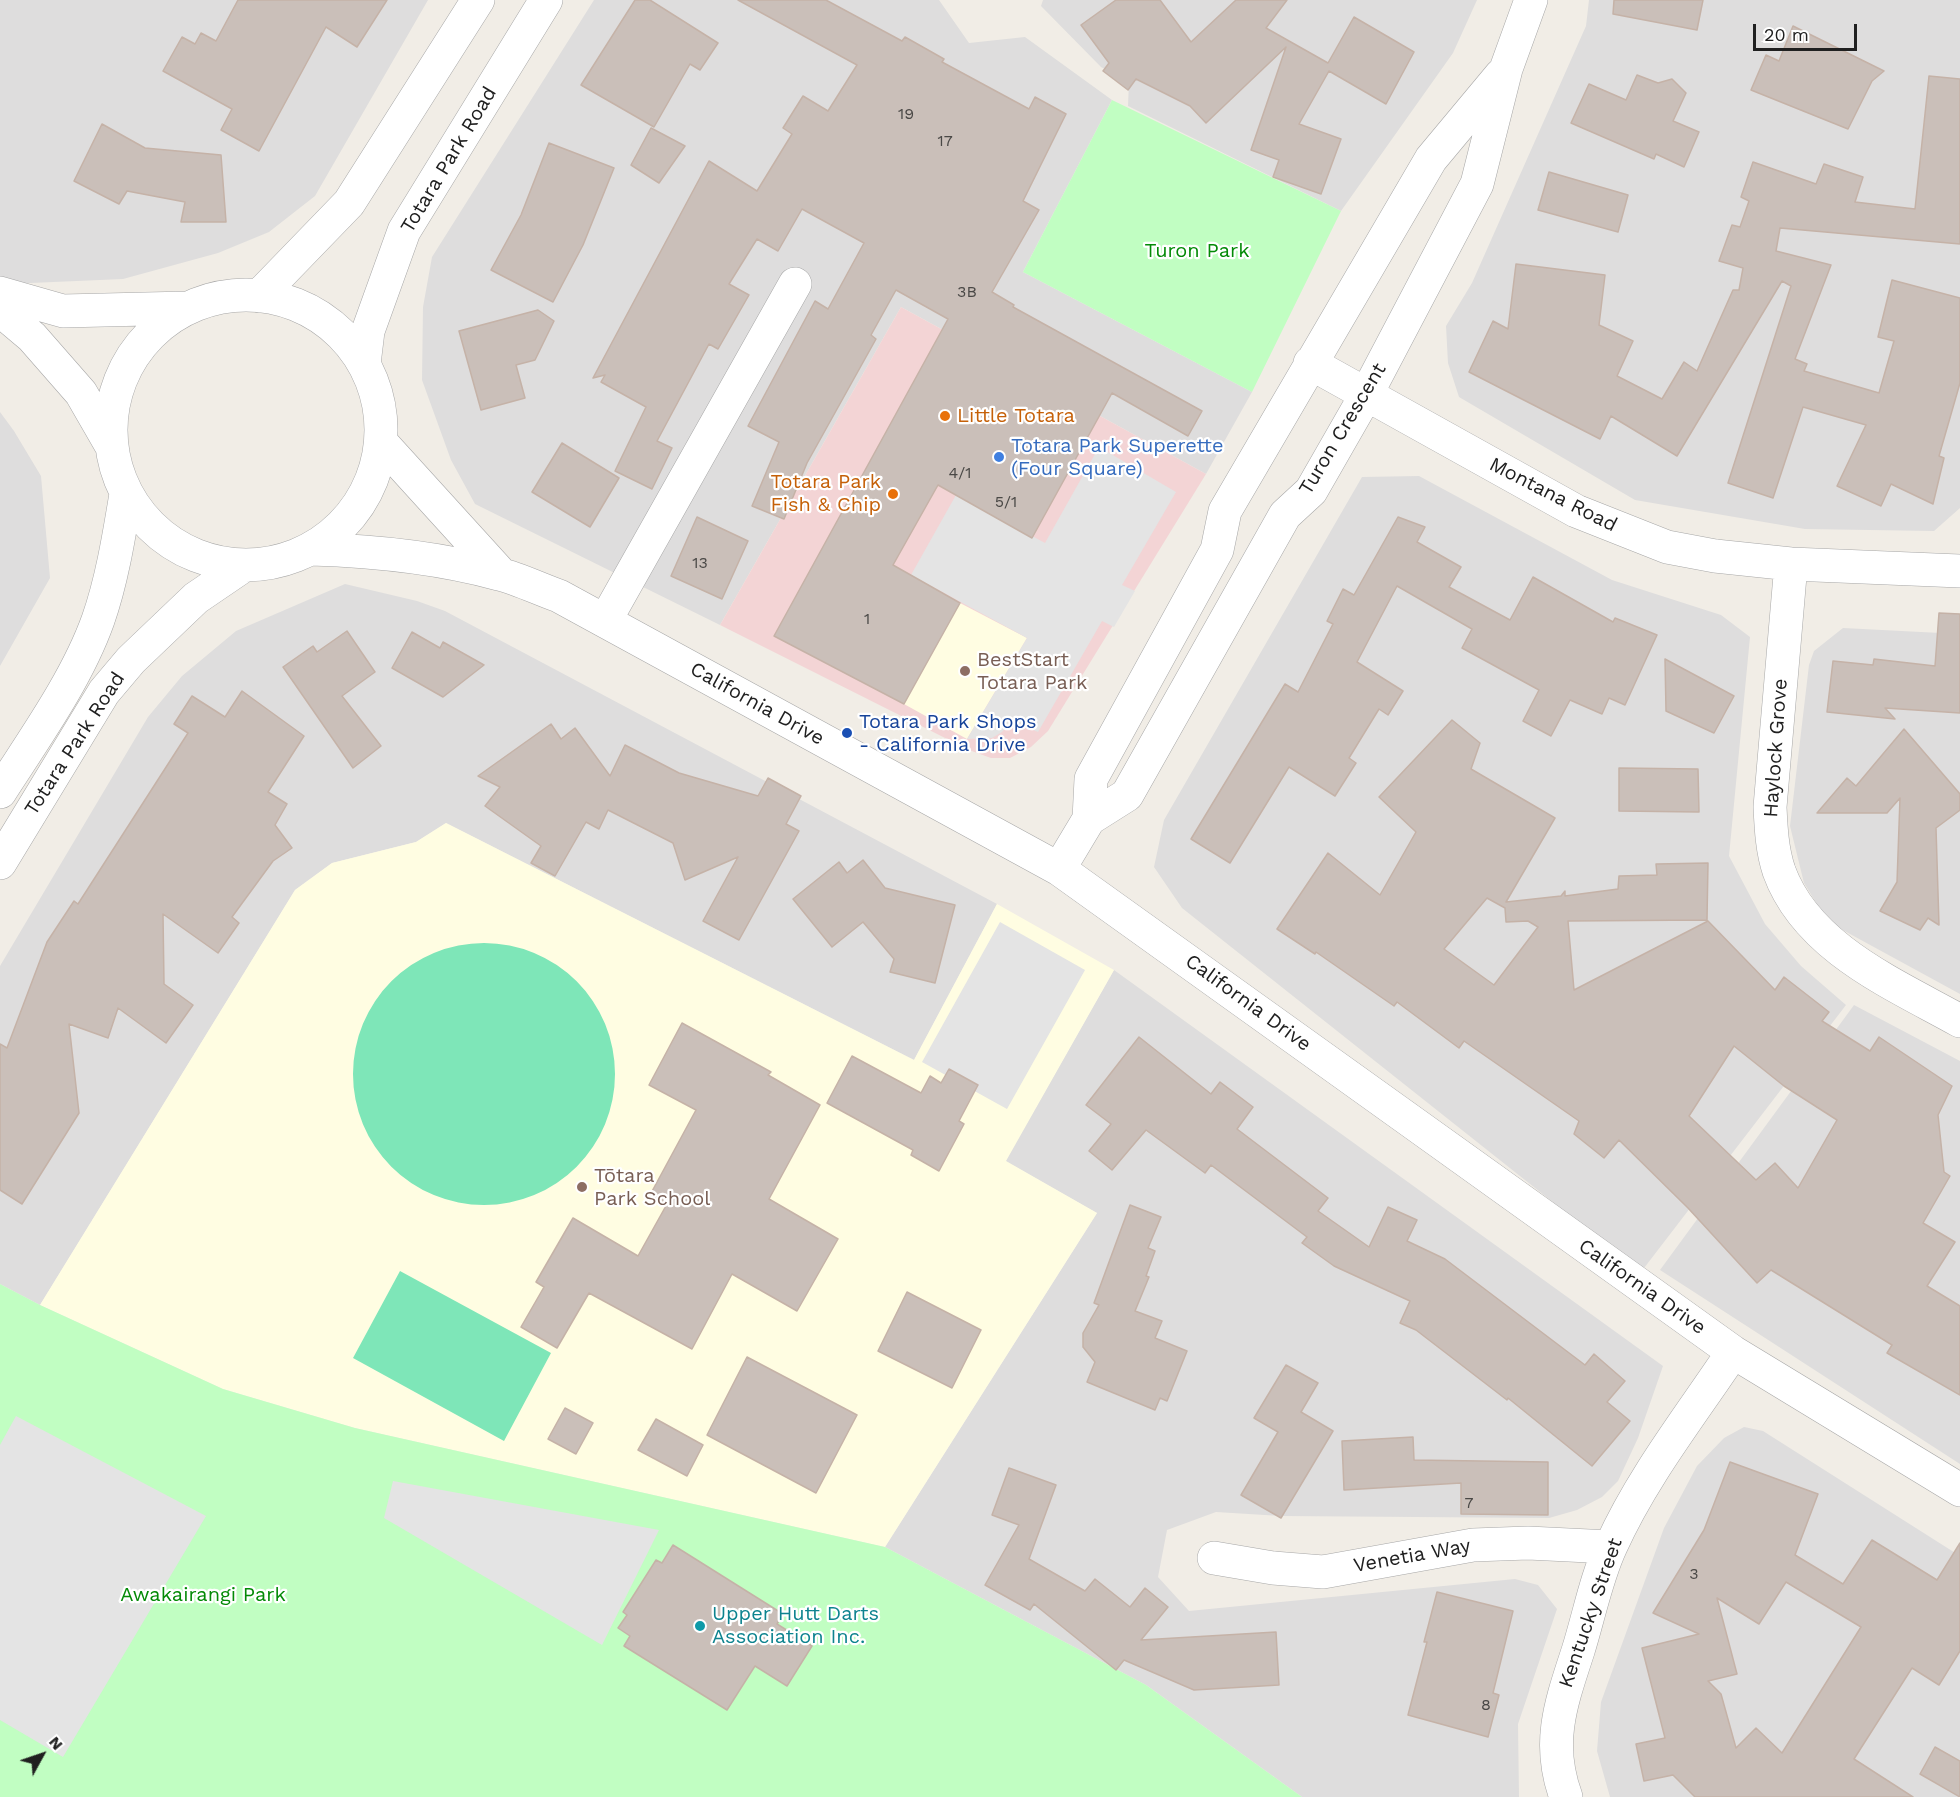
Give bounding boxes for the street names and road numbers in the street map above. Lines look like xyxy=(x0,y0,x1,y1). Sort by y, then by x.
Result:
street label: Totara Park Road xyxy=(396,83,502,237)
street label: Turon Crescent xyxy=(1294,359,1392,499)
street label: Montana Road xyxy=(1485,452,1621,538)
street label: California Drive xyxy=(686,657,828,751)
street label: Totara Park Road xyxy=(20,668,130,820)
street label: Haylock Grove xyxy=(1759,678,1793,818)
street label: California Drive xyxy=(1180,949,1316,1057)
street label: California Drive xyxy=(1574,1234,1710,1340)
street label: Venetia Way xyxy=(1352,1534,1472,1578)
street label: Kentucky Street xyxy=(1554,1535,1628,1691)

